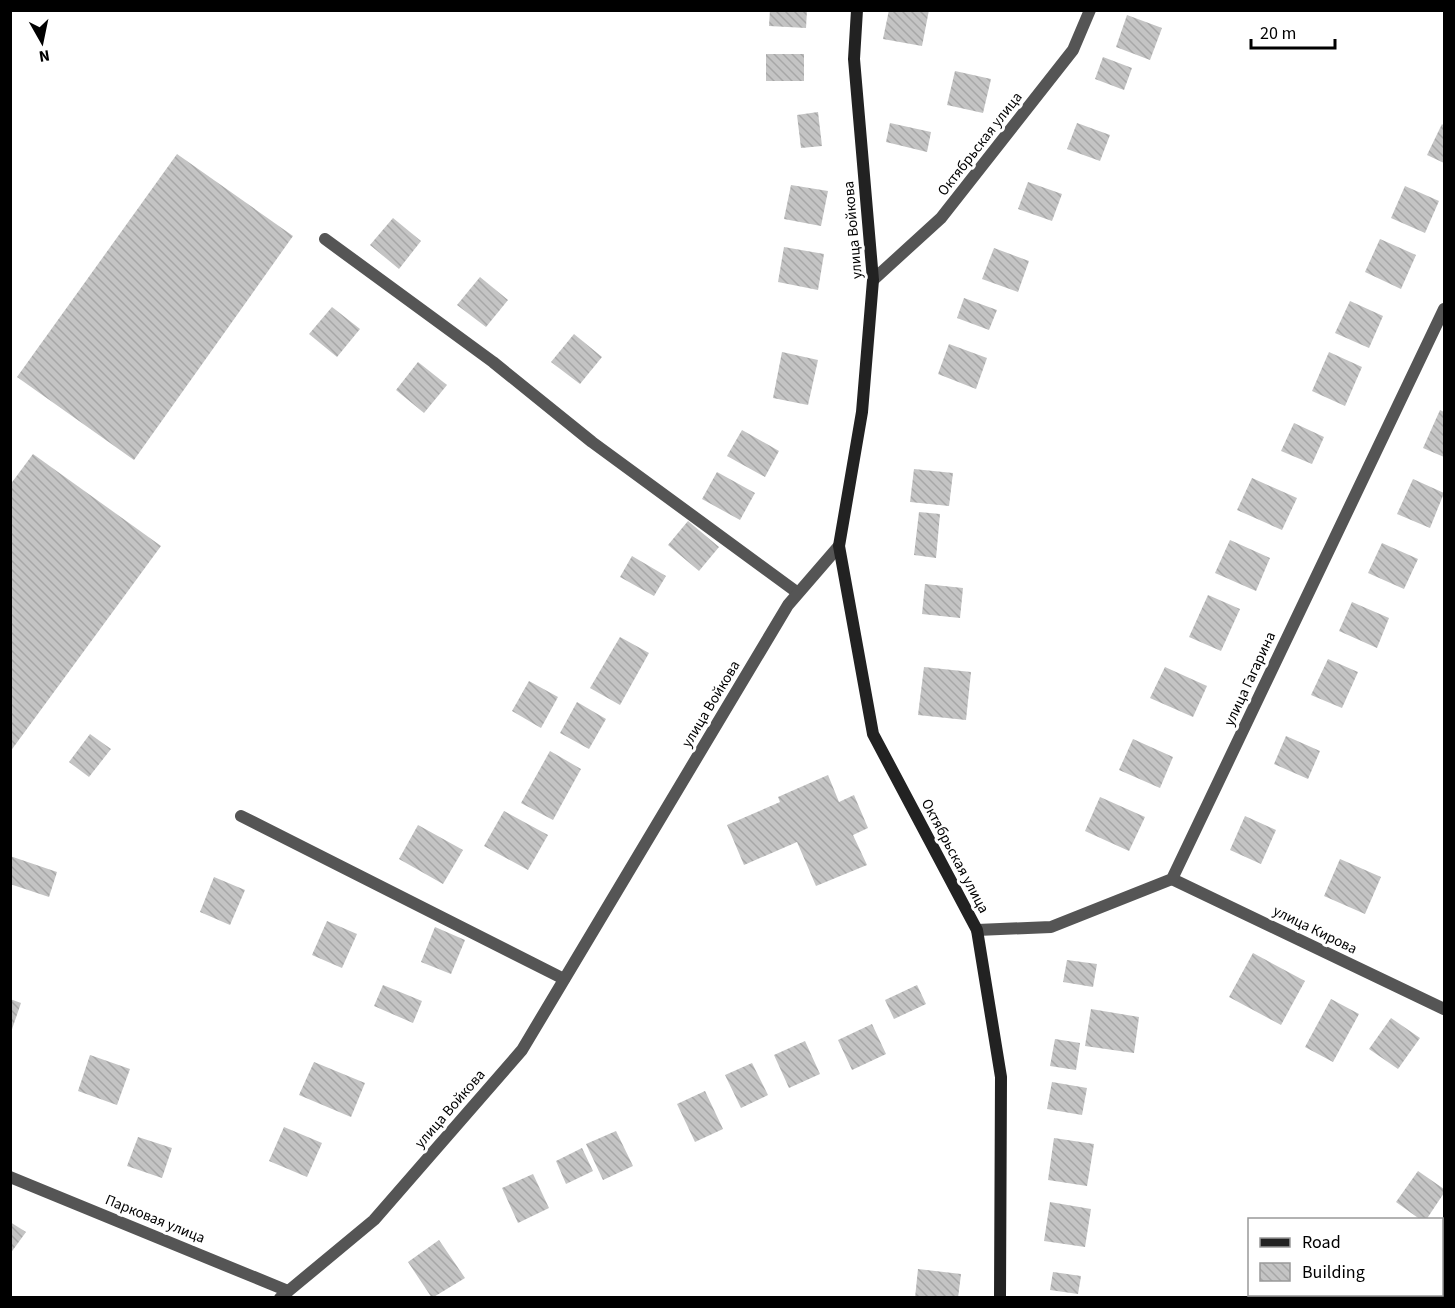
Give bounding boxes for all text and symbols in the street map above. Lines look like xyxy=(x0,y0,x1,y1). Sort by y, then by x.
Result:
north arrow xyxy=(12,12,72,72)
scale bar xyxy=(1251,12,1335,50)
text: 20 m xyxy=(1260,21,1296,46)
text: N xyxy=(37,44,51,68)
street label: Октябрьская улица xyxy=(933,88,1027,200)
street label: улица Войкова xyxy=(838,180,868,280)
street label: улица Гагарина xyxy=(1219,628,1281,730)
street label: улица Войкова xyxy=(677,656,745,752)
street label: Октябрьская улица xyxy=(916,795,994,917)
street label: улица Кирова xyxy=(1269,901,1361,959)
street label: улица Войкова xyxy=(410,1065,490,1153)
street label: Парковая улица xyxy=(102,1189,208,1249)
legend xyxy=(1248,1218,1443,1296)
text: Road xyxy=(1302,1230,1341,1255)
text: Building xyxy=(1302,1260,1365,1285)

